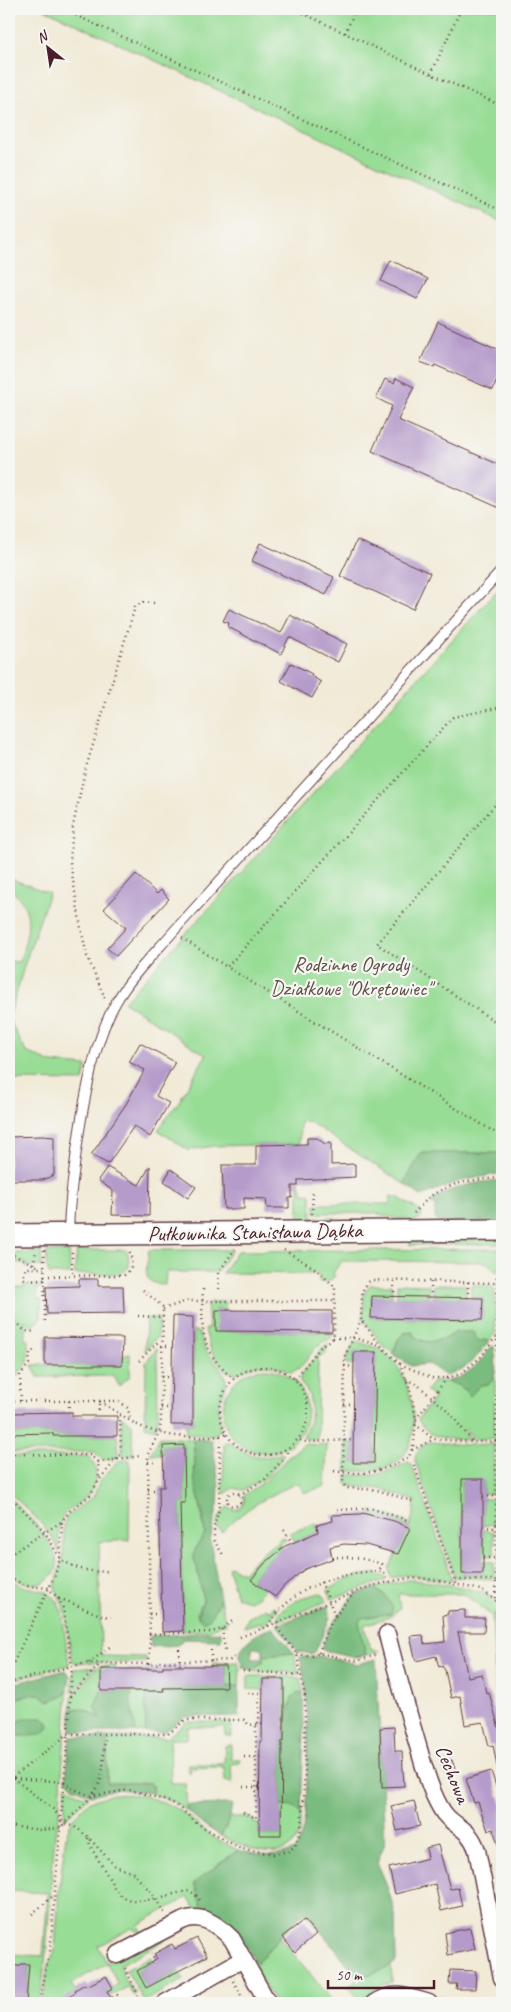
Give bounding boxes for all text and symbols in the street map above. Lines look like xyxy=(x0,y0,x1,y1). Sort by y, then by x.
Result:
north arrow xyxy=(22,22,72,72)
text: N xyxy=(34,26,52,47)
park label: Rodzinne Ogrody Działkowe "Okrętowiec" xyxy=(270,951,436,1001)
street label: Pułkownika Stanisława Dąbka xyxy=(147,1217,364,1247)
street label: Cechowa xyxy=(430,1741,477,1809)
scale bar xyxy=(328,1957,435,1989)
text: 50 m xyxy=(336,1966,363,1985)

